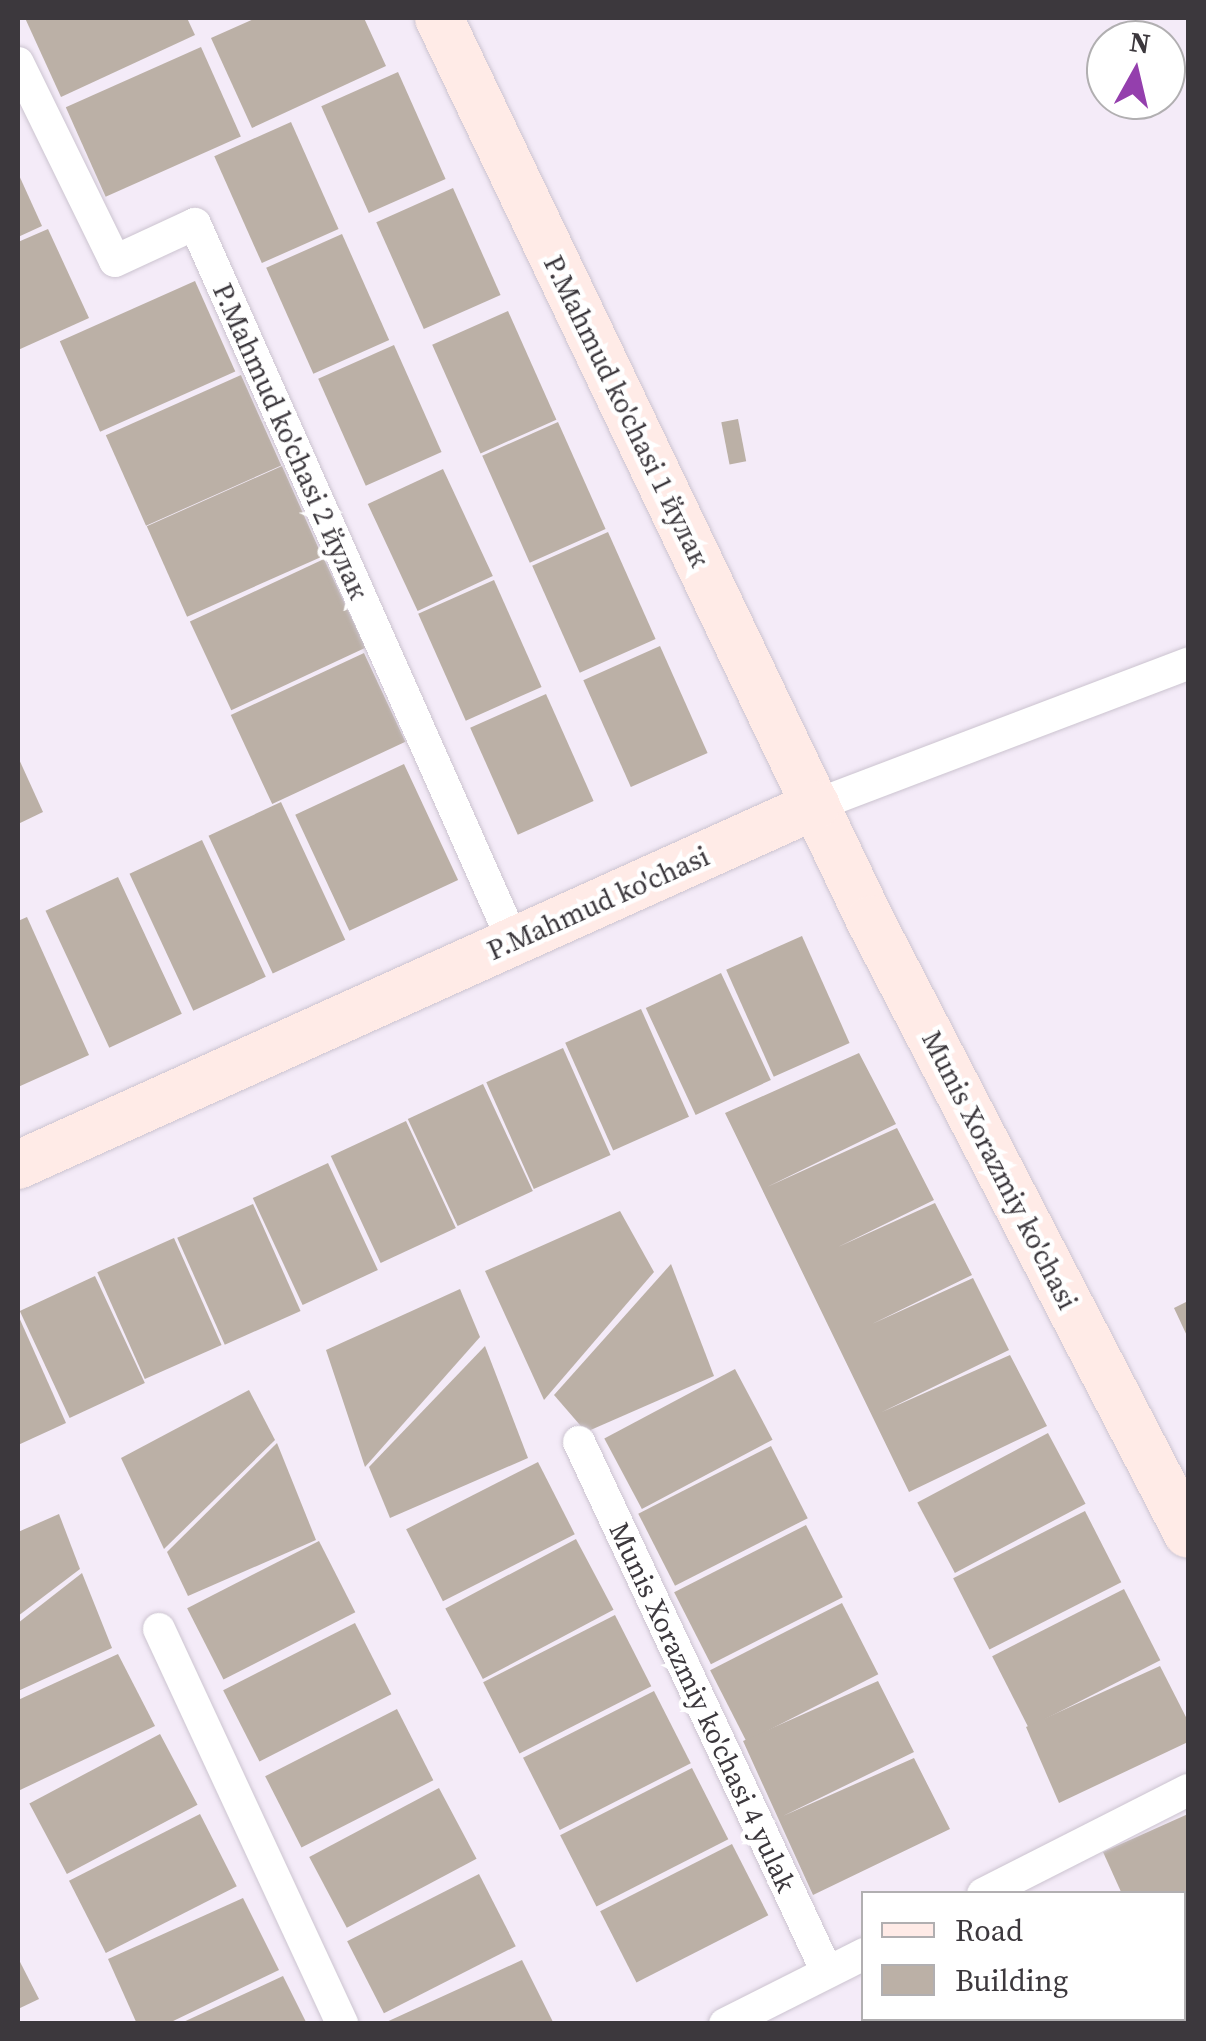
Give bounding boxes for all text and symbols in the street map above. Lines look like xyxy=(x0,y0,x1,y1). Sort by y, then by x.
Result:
north arrow xyxy=(1086,20,1186,120)
text: N xyxy=(1127,22,1153,63)
street label: P.Mahmud ko'chasi 1 йулак xyxy=(537,250,717,572)
street label: P.Mahmud ko'chasi 2 йулак xyxy=(206,278,376,604)
street label: P.Mahmud ko'chasi xyxy=(482,839,714,967)
street label: Munis Xorazmiy ko'chasi xyxy=(915,1025,1085,1315)
street label: Munis Xorazmiy ko'chasi 4 yulak xyxy=(603,1517,803,1897)
legend xyxy=(861,1891,1186,2021)
text: Road xyxy=(955,1910,1023,1951)
text: Building xyxy=(955,1960,1068,2001)

